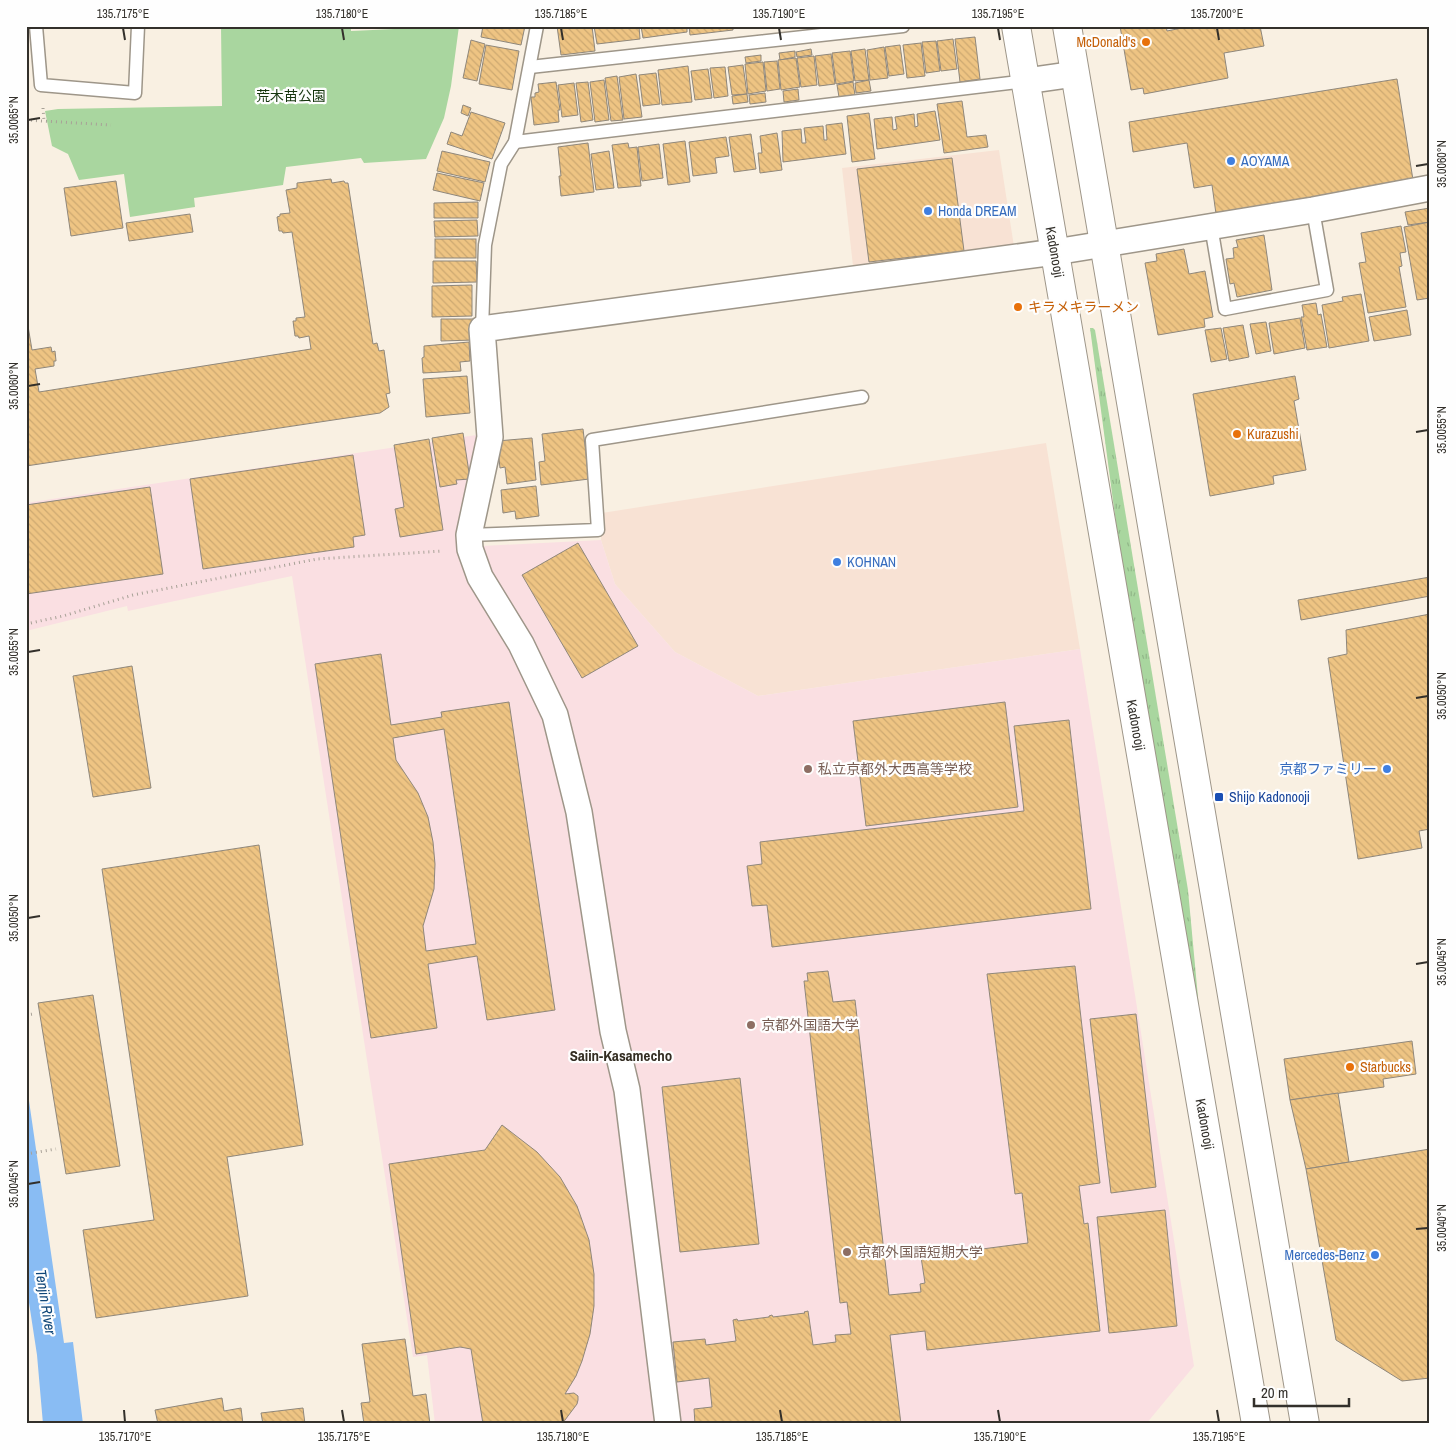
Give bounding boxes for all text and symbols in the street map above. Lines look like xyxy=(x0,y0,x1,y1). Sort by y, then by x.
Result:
text: 135.7175°E xyxy=(97,6,149,22)
text: 135.7180°E xyxy=(316,6,368,22)
text: 135.7185°E xyxy=(535,6,587,22)
text: 135.7190°E xyxy=(753,6,805,22)
text: 135.7195°E xyxy=(972,6,1024,22)
text: 135.7200°E xyxy=(1191,6,1243,22)
place label: McDonald's xyxy=(1076,33,1136,51)
marker: McDonald's xyxy=(1140,36,1152,48)
park label: 荒木苗公園 xyxy=(256,87,326,105)
text: 35.0065°N xyxy=(6,96,22,144)
text: 35.0060°N xyxy=(1434,140,1450,188)
place label: AOYAMA xyxy=(1240,152,1290,170)
marker: AOYAMA xyxy=(1225,155,1237,167)
place label: Honda DREAM xyxy=(938,202,1016,220)
marker: Honda DREAM xyxy=(922,205,934,217)
street label: Kadonooji xyxy=(1042,225,1068,279)
place label: キラメキラーメン xyxy=(1028,298,1139,316)
marker: キラメキラーメン xyxy=(1012,301,1024,313)
text: 35.0060°N xyxy=(6,362,22,410)
text: 35.0055°N xyxy=(1434,406,1450,454)
place label: Kurazushi xyxy=(1247,425,1299,443)
marker: Kurazushi xyxy=(1231,428,1243,440)
place label: KOHNAN xyxy=(847,553,896,571)
marker: KOHNAN xyxy=(831,556,843,568)
text: 35.0055°N xyxy=(6,628,22,676)
text: 35.0050°N xyxy=(1434,672,1450,720)
street label: Kadonooji xyxy=(1123,698,1149,752)
place label: 私立京都外大西高等学校 xyxy=(818,760,972,778)
place label: 京都ファミリー xyxy=(1279,760,1377,778)
marker: 私立京都外大西高等学校 xyxy=(802,763,814,775)
marker: 京都ファミリー xyxy=(1381,763,1393,775)
place label: Shijo Kadonooji xyxy=(1229,788,1310,806)
marker: Shijo Kadonooji xyxy=(1213,791,1225,803)
text: 35.0050°N xyxy=(6,894,22,942)
text: 35.0045°N xyxy=(1434,938,1450,986)
place label: 京都外国語大学 xyxy=(761,1016,859,1034)
marker: 京都外国語大学 xyxy=(745,1019,757,1031)
district label: Saiin-Kasamecho xyxy=(570,1045,672,1066)
place label: Starbucks xyxy=(1360,1058,1411,1076)
marker: Starbucks xyxy=(1344,1061,1356,1073)
street label: Kadonooji xyxy=(1192,1097,1218,1151)
text: 35.0045°N xyxy=(6,1160,22,1208)
text: 35.0040°N xyxy=(1434,1204,1450,1252)
place label: 京都外国語短期大学 xyxy=(857,1243,983,1261)
marker: 京都外国語短期大学 xyxy=(841,1246,853,1258)
place label: Mercedes-Benz xyxy=(1285,1246,1365,1264)
marker: Mercedes-Benz xyxy=(1369,1249,1381,1261)
water label: Tenjin River xyxy=(31,1268,62,1337)
scale bar xyxy=(1254,1375,1348,1407)
text: 20 m xyxy=(1261,1382,1288,1403)
text: 135.7170°E xyxy=(99,1429,151,1445)
text: 135.7175°E xyxy=(318,1429,370,1445)
text: 135.7180°E xyxy=(537,1429,589,1445)
text: 135.7185°E xyxy=(756,1429,808,1445)
text: 135.7190°E xyxy=(974,1429,1026,1445)
text: 135.7195°E xyxy=(1193,1429,1245,1445)

